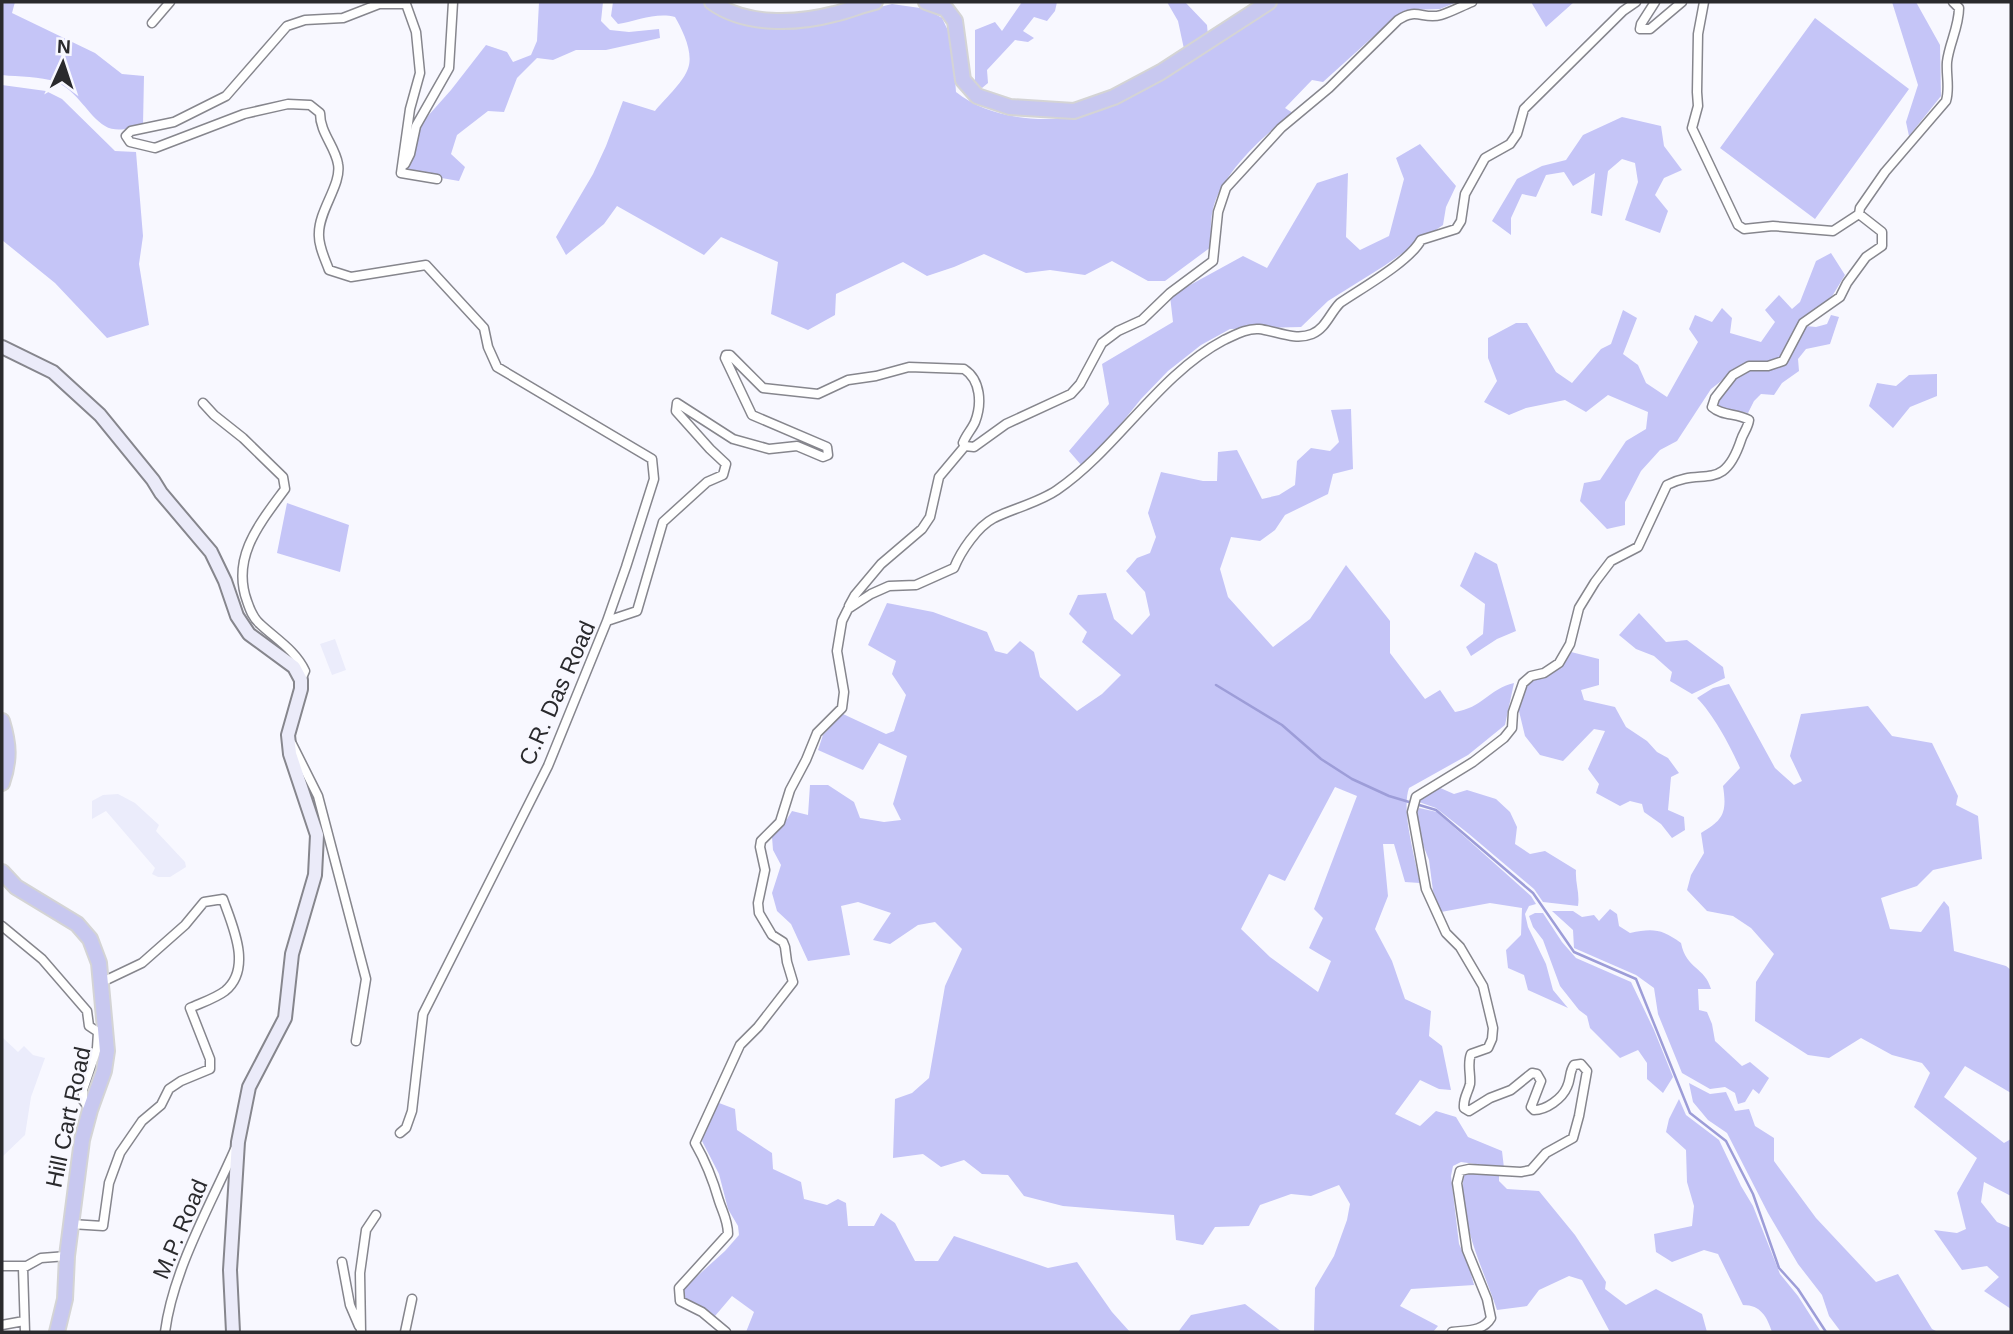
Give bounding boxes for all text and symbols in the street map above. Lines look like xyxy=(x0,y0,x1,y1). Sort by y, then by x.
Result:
north arrow xyxy=(28,28,98,98)
text: N xyxy=(56,36,71,57)
street label: C.R. Das Road xyxy=(514,617,600,769)
street label: Hill Cart Road xyxy=(40,1044,96,1190)
street label: M.P. Road xyxy=(147,1175,213,1283)

